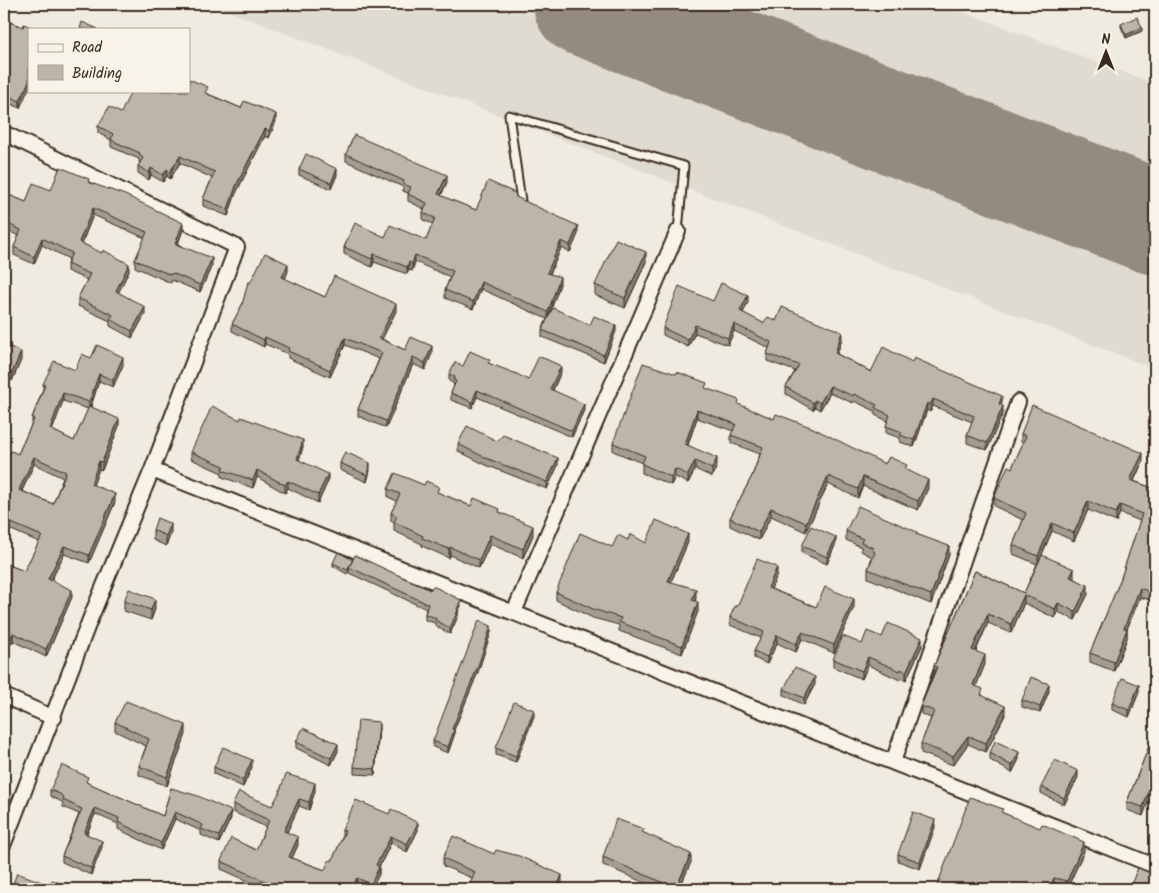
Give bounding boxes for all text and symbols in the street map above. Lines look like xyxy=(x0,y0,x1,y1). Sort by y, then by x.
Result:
legend xyxy=(28,28,190,92)
north arrow xyxy=(1082,28,1132,78)
text: N xyxy=(1102,29,1111,51)
text: Road xyxy=(72,36,103,60)
text: Building xyxy=(72,62,122,86)

